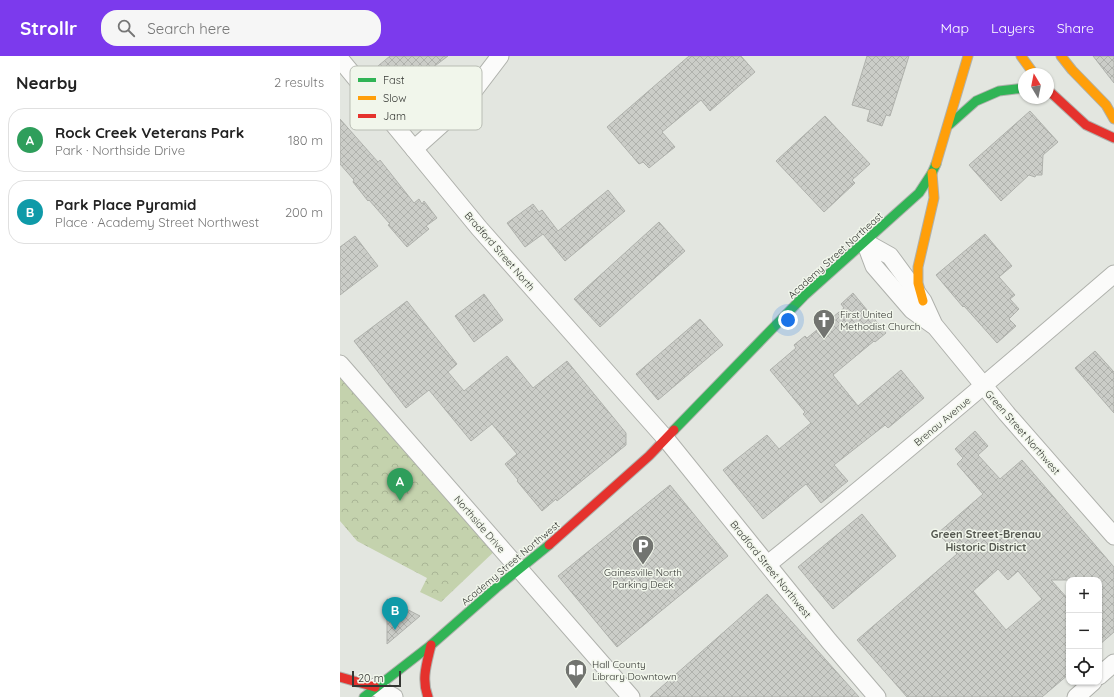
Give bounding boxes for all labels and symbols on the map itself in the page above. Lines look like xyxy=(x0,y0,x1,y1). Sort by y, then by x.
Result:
legend xyxy=(350,66,482,130)
north arrow xyxy=(1018,68,1054,104)
text: Fast xyxy=(383,73,405,87)
text: Slow xyxy=(383,91,407,105)
text: Jam xyxy=(383,109,406,123)
street label: Bradford Street North xyxy=(462,209,537,293)
street label: Academy Street Northeast xyxy=(785,209,886,301)
church icon: First United Methodist Church xyxy=(811,307,837,340)
place label: First United Methodist Church xyxy=(840,308,920,333)
your location xyxy=(778,310,798,330)
street label: Green Street Northwest xyxy=(982,387,1063,478)
street label: Brenau Avenue xyxy=(911,394,974,449)
pin: A xyxy=(387,468,413,501)
street label: Northside Drive xyxy=(451,493,508,556)
street label: Academy Street Northwest xyxy=(458,518,563,608)
street label: Bradford Street Northwest xyxy=(727,518,814,621)
district label: Green Street-Brenau Historic District xyxy=(931,527,1041,554)
parking icon: Gainesville North Parking Deck xyxy=(630,533,656,566)
place label: Gainesville North Parking Deck xyxy=(604,566,682,591)
pin: B xyxy=(382,597,408,630)
library icon: Hall County Library Downtown xyxy=(563,657,589,690)
place label: Hall County Library Downtown xyxy=(592,658,677,683)
scale bar xyxy=(352,669,401,688)

